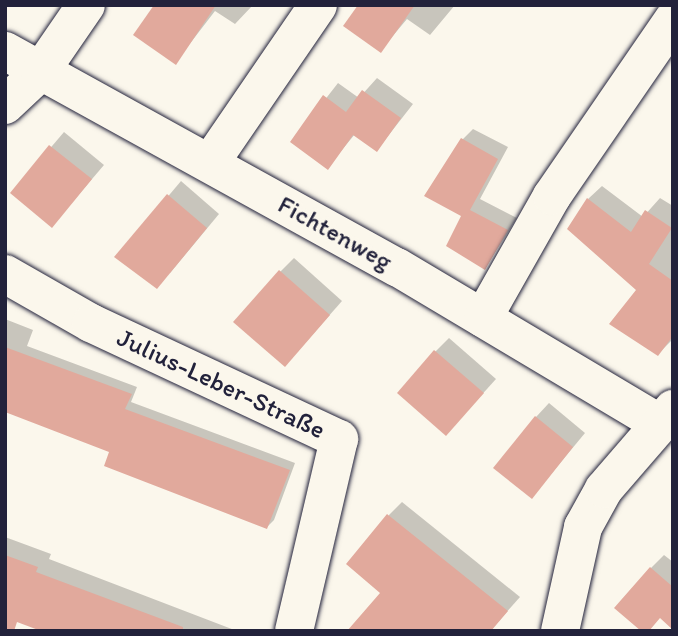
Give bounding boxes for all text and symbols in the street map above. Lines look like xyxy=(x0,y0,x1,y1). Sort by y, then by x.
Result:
street label: Fichtenweg xyxy=(272,189,398,277)
street label: Julius-Leber-Straße xyxy=(112,322,330,446)

